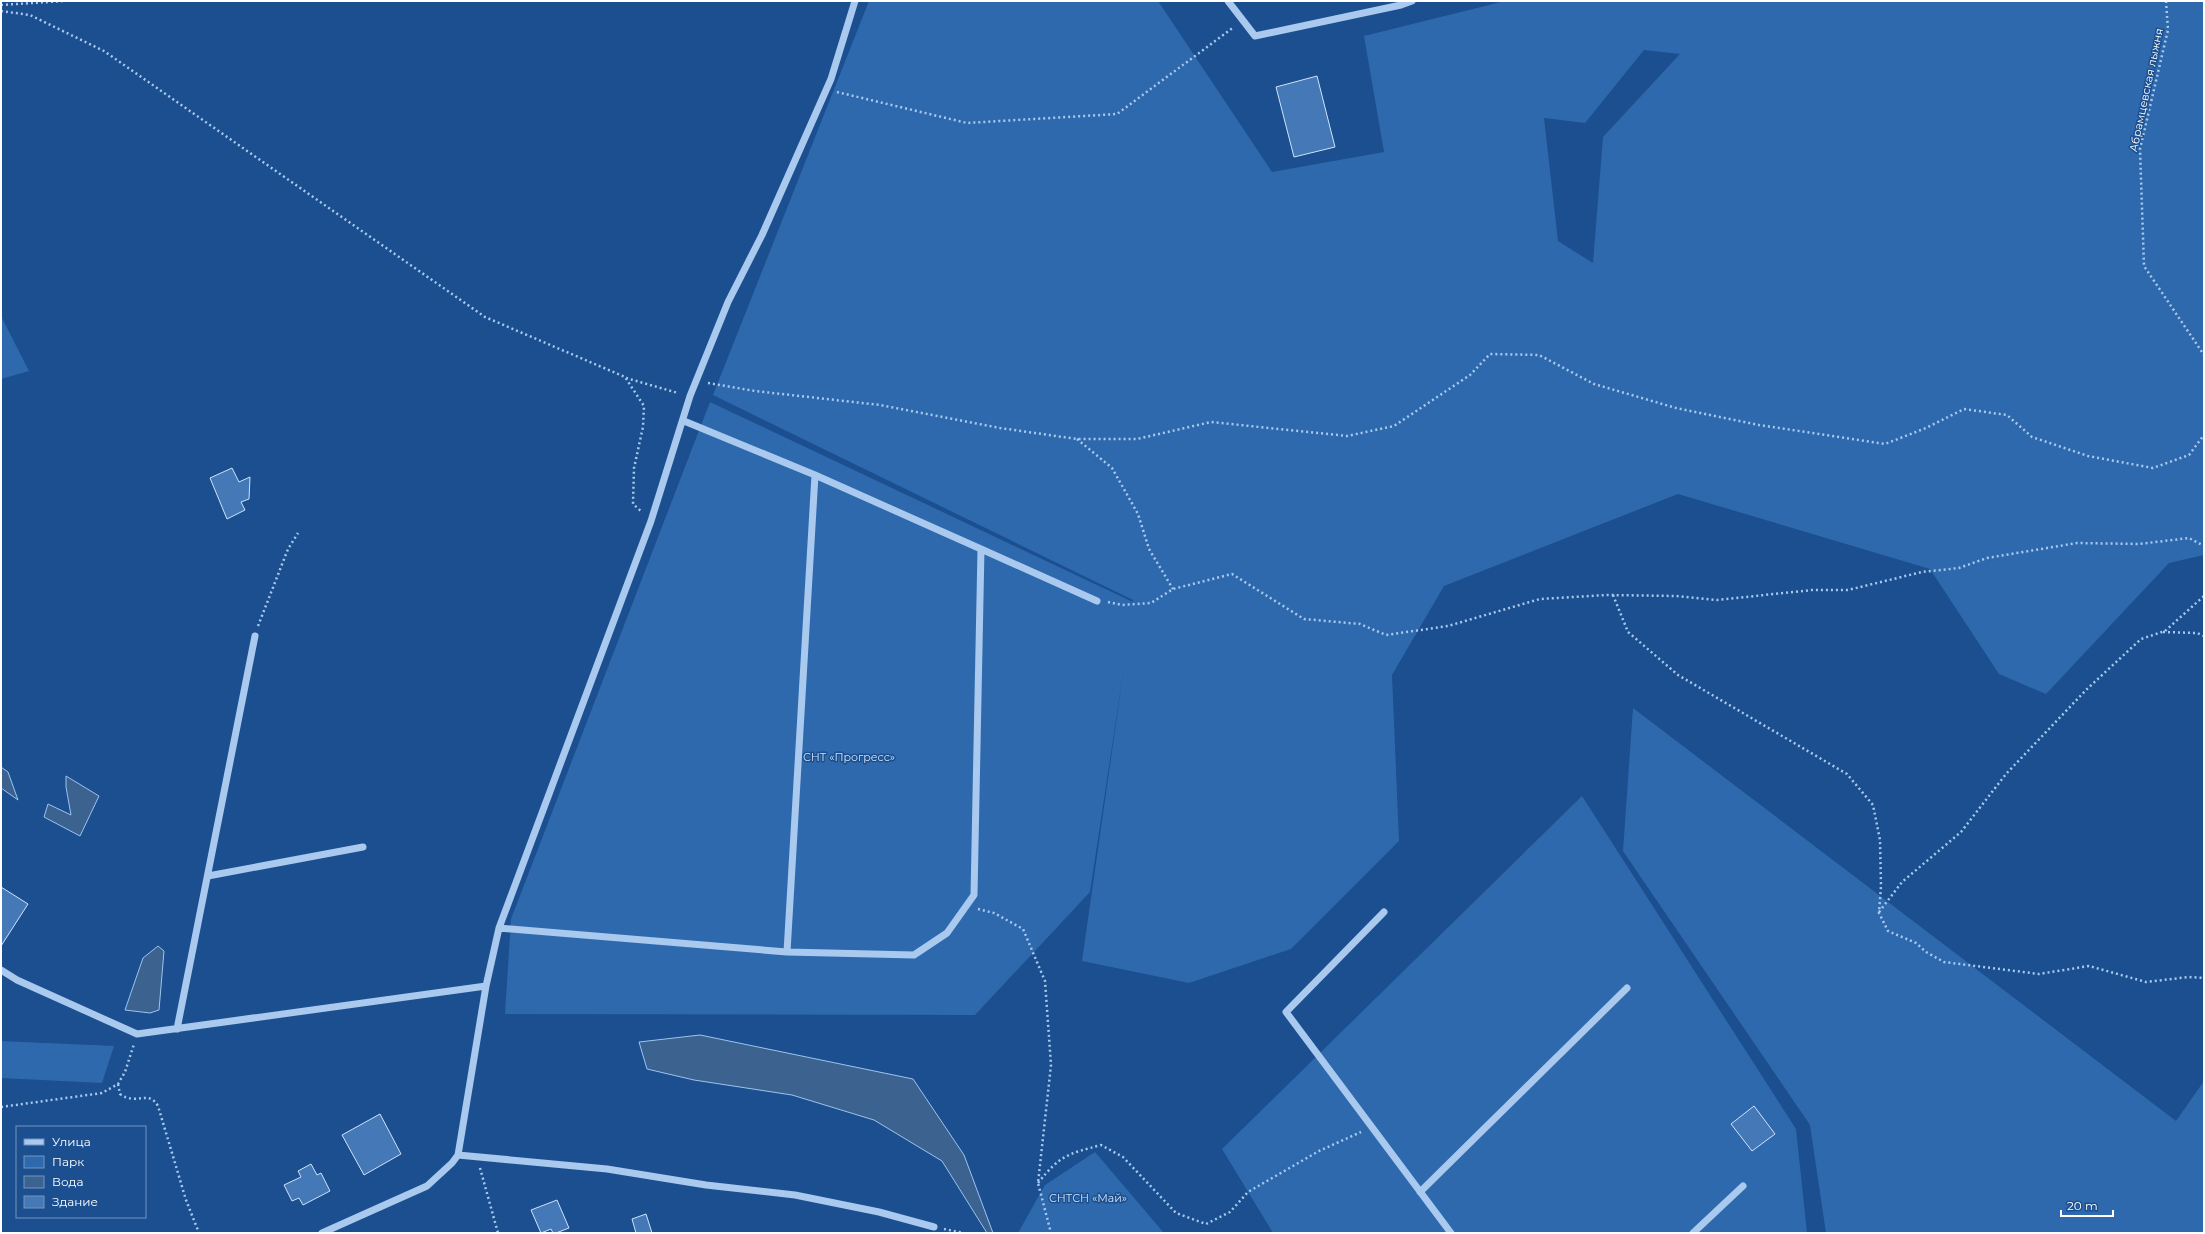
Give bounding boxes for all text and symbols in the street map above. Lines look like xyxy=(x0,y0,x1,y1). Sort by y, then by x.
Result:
street label: Абрамцевская лыжня xyxy=(2126,27,2166,153)
park label: СНТ «Прогресс» xyxy=(803,750,895,764)
legend xyxy=(16,1126,146,1218)
text: Улица xyxy=(52,1134,91,1149)
text: Парк xyxy=(52,1154,84,1169)
text: Вода xyxy=(52,1174,83,1189)
park label: СНТСН «Май» xyxy=(1049,1191,1127,1205)
scale bar xyxy=(2061,1192,2113,1218)
text: Здание xyxy=(52,1194,98,1209)
text: 20 m xyxy=(2067,1198,2098,1213)

